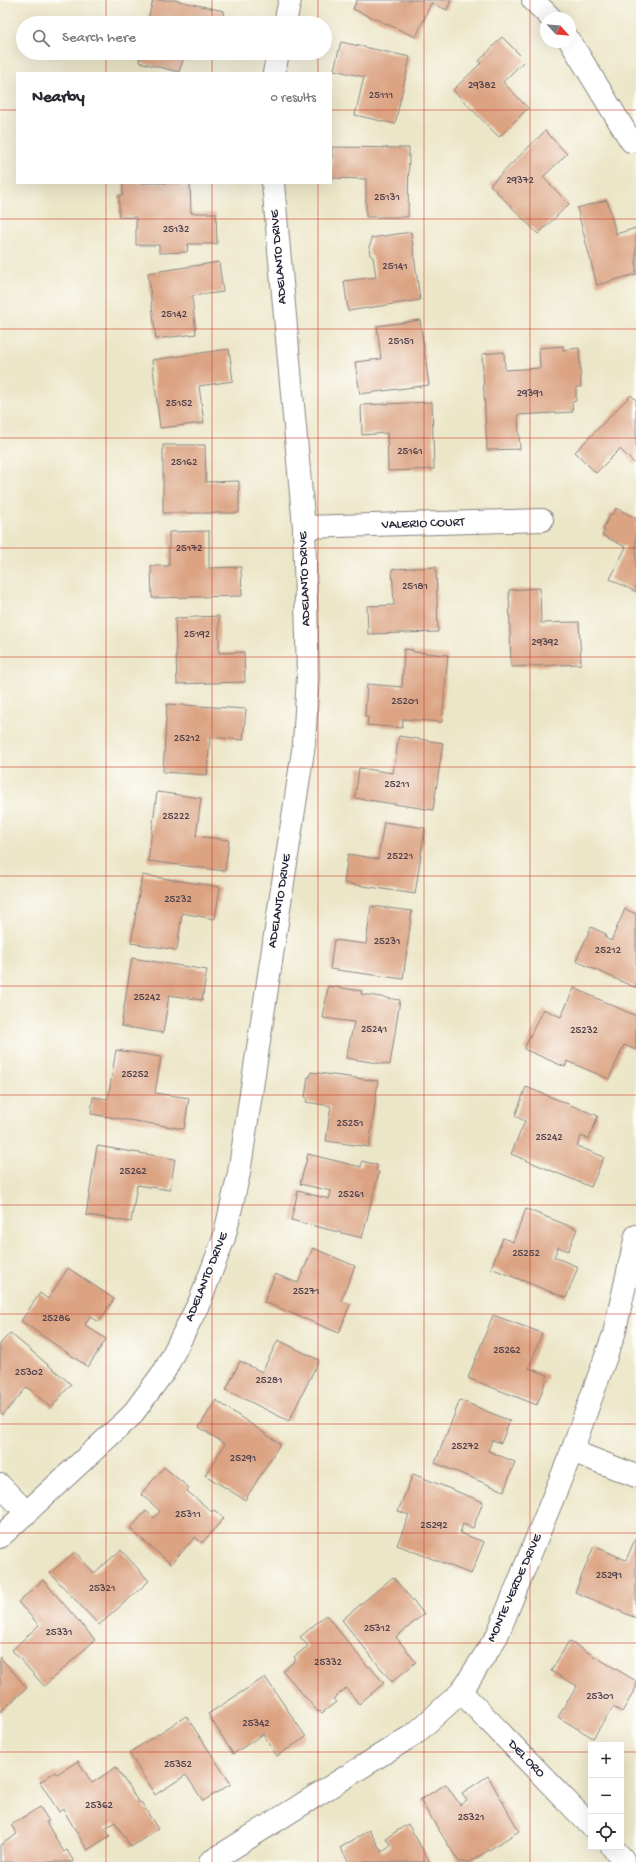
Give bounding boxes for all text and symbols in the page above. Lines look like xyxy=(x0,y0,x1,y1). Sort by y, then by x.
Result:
north arrow xyxy=(540,12,576,48)
search box xyxy=(16,16,332,60)
icon: search xyxy=(30,27,52,49)
text: Search here xyxy=(62,29,136,47)
house number: 29382 xyxy=(468,80,497,92)
text: Nearby xyxy=(32,88,85,108)
house number: 25111 xyxy=(369,90,393,102)
text: 0 results xyxy=(270,91,316,106)
house number: 29372 xyxy=(506,175,534,187)
house number: 25131 xyxy=(374,192,400,204)
street label: ADELANTO DRIVE xyxy=(267,208,291,305)
house number: 25132 xyxy=(163,224,190,236)
house number: 25141 xyxy=(382,261,408,273)
house number: 25142 xyxy=(161,309,188,321)
house number: 25151 xyxy=(388,336,414,348)
house number: 29391 xyxy=(517,388,543,400)
house number: 25152 xyxy=(166,398,193,410)
house number: 25161 xyxy=(397,446,423,458)
house number: 25162 xyxy=(171,457,198,469)
street label: VALERIO COURT xyxy=(380,515,466,533)
street label: ADELANTO DRIVE xyxy=(296,530,314,627)
house number: 25172 xyxy=(176,543,203,555)
house number: 25181 xyxy=(402,581,428,593)
house number: 25192 xyxy=(184,629,211,641)
house number: 29392 xyxy=(531,637,559,649)
house number: 25201 xyxy=(391,696,419,708)
house number: 25212 xyxy=(174,733,201,745)
house number: 25211 xyxy=(384,779,410,791)
house number: 25222 xyxy=(162,811,190,823)
house number: 25221 xyxy=(387,851,413,863)
street label: ADELANTO DRIVE xyxy=(265,852,295,949)
house number: 25232 xyxy=(164,894,192,906)
house number: 25231 xyxy=(374,936,400,948)
house number: 25212 xyxy=(595,945,622,957)
house number: 25242 xyxy=(133,992,161,1004)
house number: 25241 xyxy=(361,1024,387,1036)
house number: 25232 xyxy=(570,1025,598,1037)
house number: 25252 xyxy=(121,1069,149,1081)
house number: 25251 xyxy=(337,1118,363,1130)
house number: 25242 xyxy=(535,1132,563,1144)
house number: 25262 xyxy=(119,1166,147,1178)
house number: 25261 xyxy=(338,1189,364,1201)
street label: ADELANTO DRIVE xyxy=(182,1229,232,1324)
house number: 25252 xyxy=(512,1248,540,1260)
house number: 25271 xyxy=(293,1286,319,1298)
house number: 25286 xyxy=(42,1313,71,1325)
house number: 25262 xyxy=(493,1345,521,1357)
house number: 25302 xyxy=(15,1367,44,1379)
house number: 25281 xyxy=(255,1375,283,1387)
house number: 25272 xyxy=(451,1441,479,1453)
house number: 25291 xyxy=(230,1453,256,1465)
house number: 25311 xyxy=(175,1509,201,1521)
house number: 25292 xyxy=(420,1520,448,1532)
street label: MONTE VERDE DRIVE xyxy=(484,1531,546,1645)
house number: 25291 xyxy=(596,1570,622,1582)
house number: 25321 xyxy=(89,1583,115,1595)
house number: 25312 xyxy=(364,1623,391,1635)
house number: 25331 xyxy=(45,1627,73,1639)
house number: 25332 xyxy=(314,1657,343,1669)
house number: 25301 xyxy=(586,1691,614,1703)
house number: 25342 xyxy=(242,1718,270,1730)
street label: DEL ORO xyxy=(504,1736,548,1781)
map controls xyxy=(588,1742,624,1850)
button: + xyxy=(588,1742,624,1778)
house number: 25352 xyxy=(164,1759,193,1771)
button: − xyxy=(588,1778,624,1814)
house number: 25362 xyxy=(85,1800,114,1812)
house number: 25321 xyxy=(458,1812,484,1824)
button: locate xyxy=(588,1814,624,1850)

